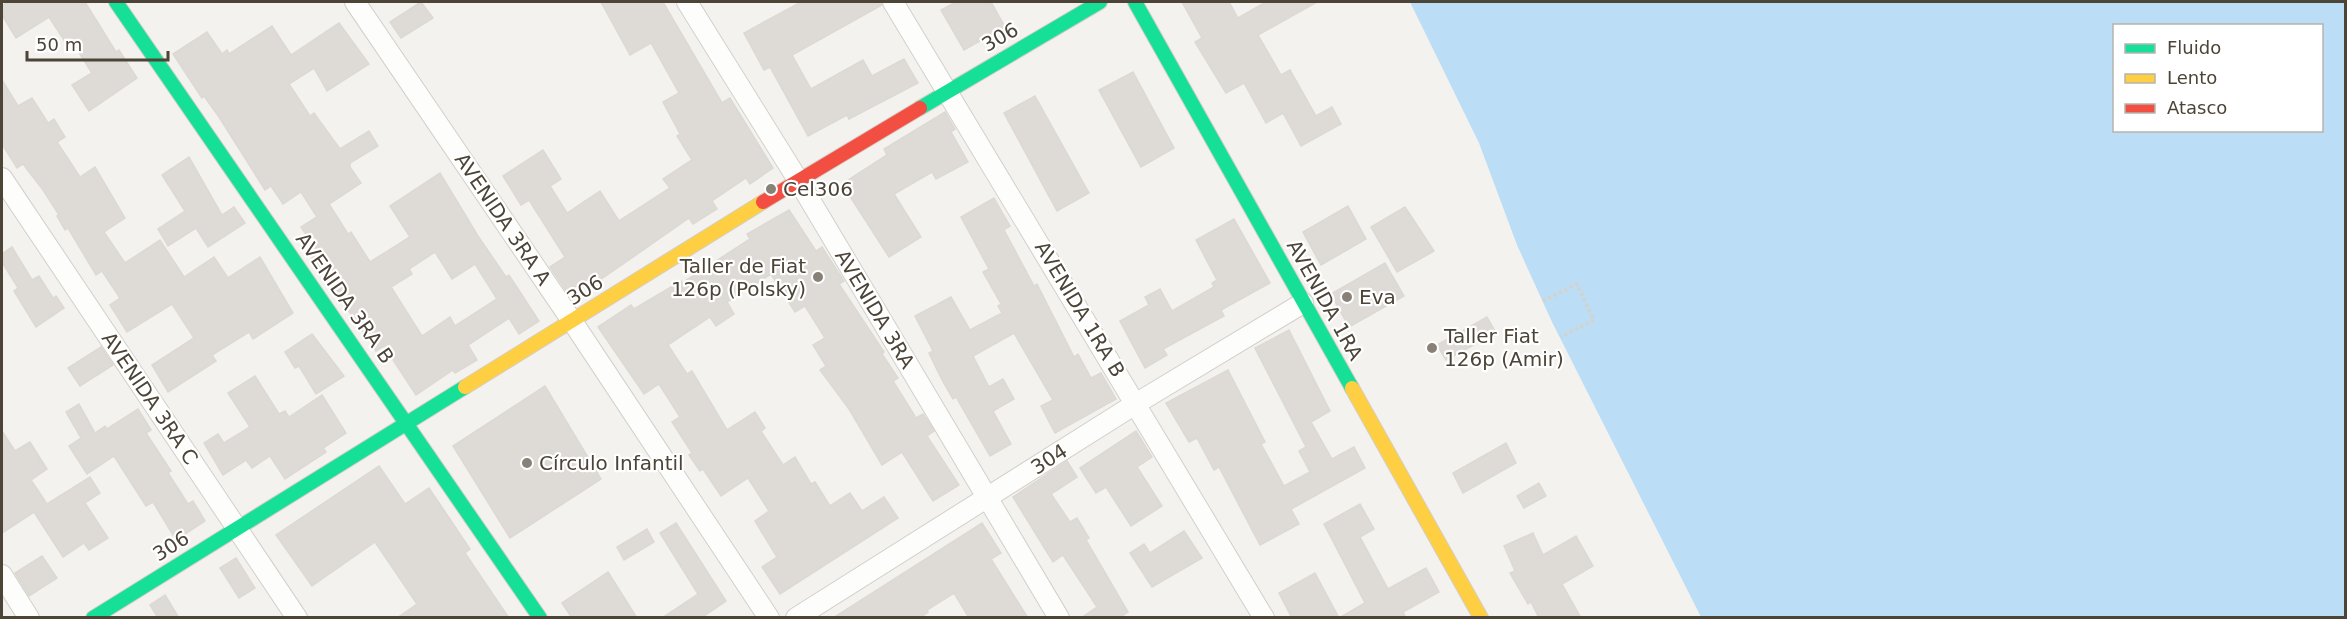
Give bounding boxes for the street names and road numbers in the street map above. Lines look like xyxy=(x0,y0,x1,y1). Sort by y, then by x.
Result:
street label: 306 xyxy=(977,17,1023,57)
street label: AVENIDA 3RA A xyxy=(450,148,556,290)
street label: AVENIDA 3RA B xyxy=(291,228,399,368)
street label: AVENIDA 1RA xyxy=(1282,236,1368,365)
street label: AVENIDA 1RA B xyxy=(1030,237,1130,381)
street label: AVENIDA 3RA xyxy=(830,245,920,373)
street label: 306 xyxy=(562,270,608,310)
street label: AVENIDA 3RA C xyxy=(97,327,203,469)
street label: 304 xyxy=(1026,439,1072,479)
street label: 306 xyxy=(148,526,194,566)

